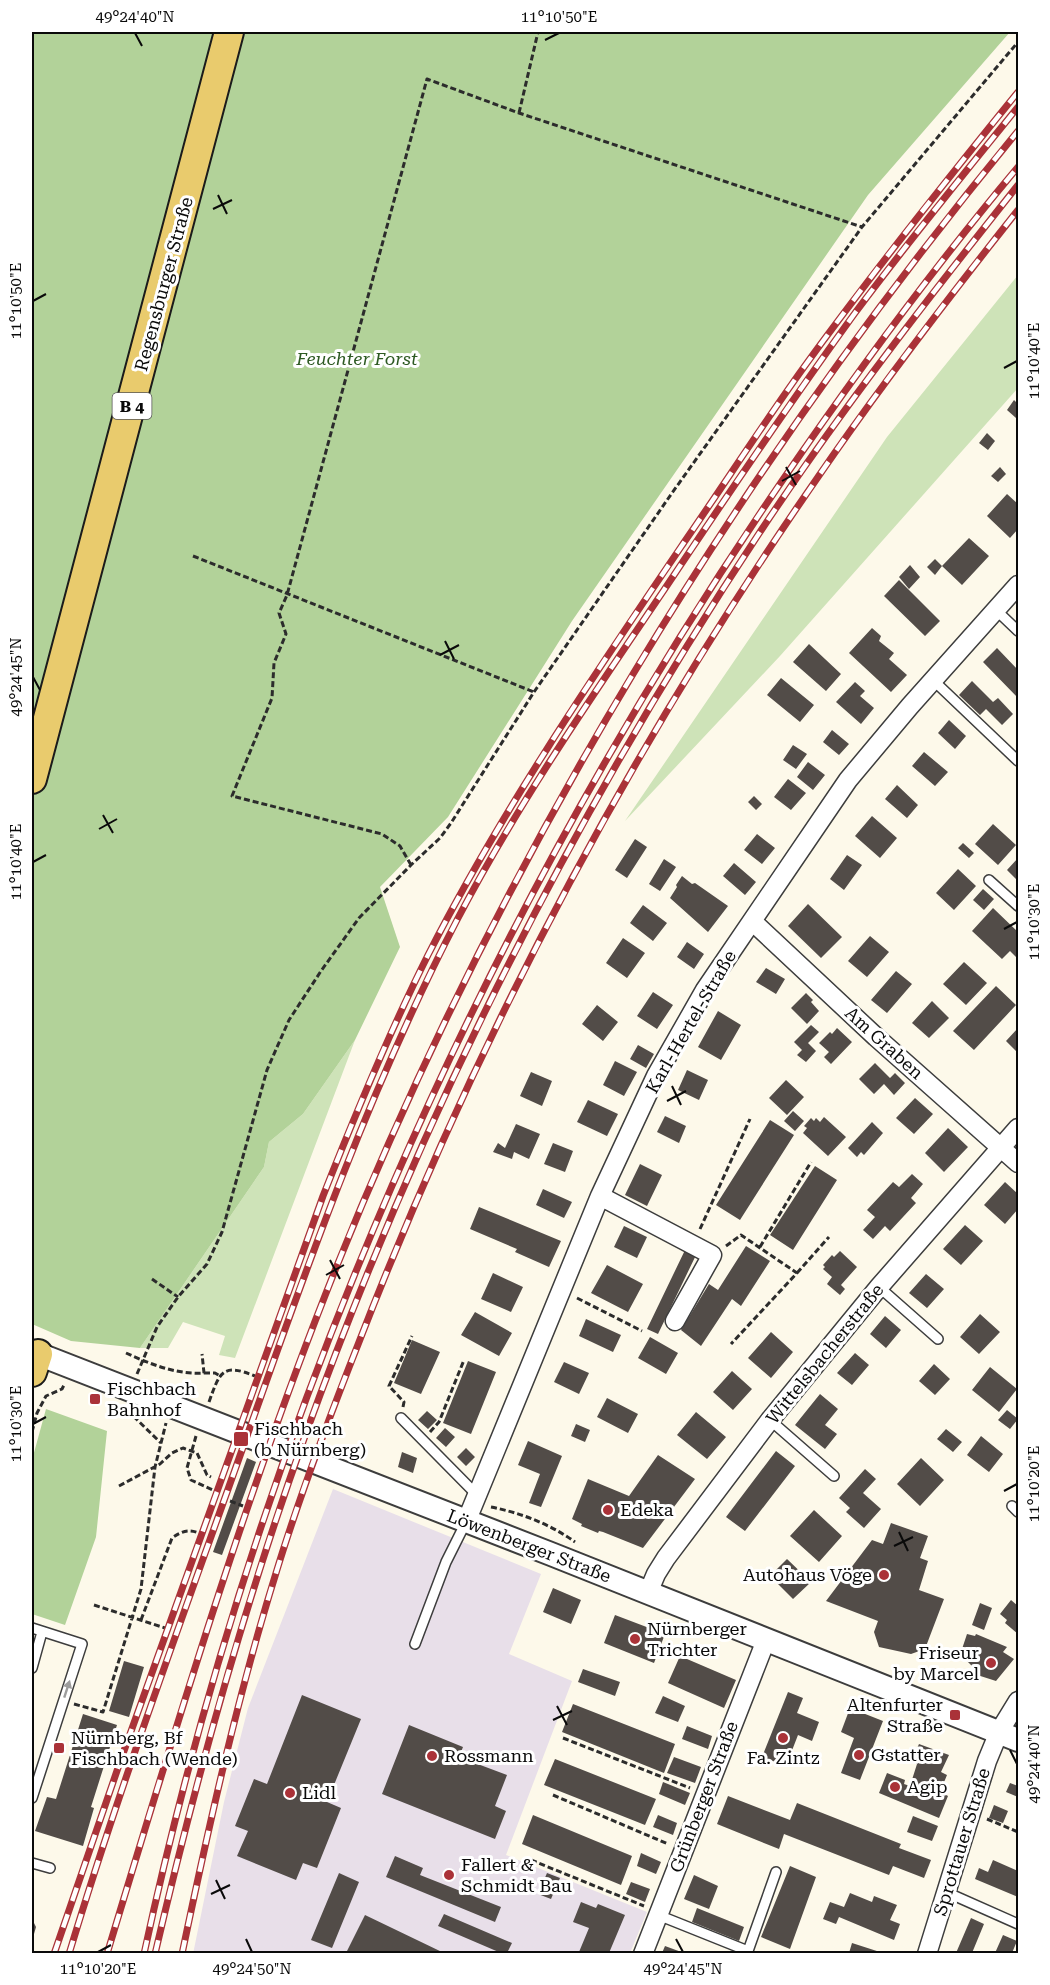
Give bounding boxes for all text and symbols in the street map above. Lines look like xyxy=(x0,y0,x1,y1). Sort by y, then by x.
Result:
text: 49°24'40"N xyxy=(95,8,175,26)
text: 11°10'50"E xyxy=(521,8,597,26)
street label: Regensburger Straße xyxy=(130,194,197,373)
text: 11°10'50"E xyxy=(7,263,25,339)
text: 11°10'40"E xyxy=(1025,323,1043,399)
park label: Feuchter Forst xyxy=(295,348,418,369)
road number: B 4 xyxy=(112,393,152,419)
text: 49°24'45"N xyxy=(7,637,25,717)
text: 11°10'40"E xyxy=(7,824,25,900)
text: 11°10'30"E xyxy=(1025,884,1043,960)
street label: Karl-Hertel-Straße xyxy=(641,946,740,1097)
street label: Am Graben xyxy=(841,1002,928,1083)
street label: Wittelsbacherstraße xyxy=(762,1279,888,1428)
place label: Fischbach Bahnhof xyxy=(107,1378,197,1420)
text: 11°10'30"E xyxy=(7,1386,25,1462)
marker: Fischbach Bahnhof xyxy=(88,1392,102,1406)
place label: Fischbach (b Nürnberg) xyxy=(254,1418,366,1460)
marker: Fischbach (b Nürnberg) xyxy=(232,1430,250,1448)
text: 11°10'20"E xyxy=(1025,1446,1043,1522)
place label: Edeka xyxy=(620,1499,674,1520)
marker: Edeka xyxy=(601,1503,615,1517)
street label: Löwenberger Straße xyxy=(444,1505,614,1587)
place label: Autohaus Vöge xyxy=(743,1564,872,1585)
marker: Autohaus Vöge xyxy=(877,1568,891,1582)
place label: Nürnberger Trichter xyxy=(647,1618,747,1660)
marker: Nürnberger Trichter xyxy=(628,1632,642,1646)
place label: Friseur by Marcel xyxy=(893,1642,979,1684)
marker: Friseur by Marcel xyxy=(984,1656,998,1670)
one-way arrow xyxy=(63,1680,73,1698)
place label: Altenfurter Straße xyxy=(847,1694,943,1736)
marker: Altenfurter Straße xyxy=(948,1708,962,1722)
street label: Grünberger Straße xyxy=(665,1718,742,1875)
text: 49°24'40"N xyxy=(1025,1724,1043,1804)
place label: Nürnberg, Bf Fischbach (Wende) xyxy=(71,1727,238,1769)
marker: Fa. Zintz xyxy=(776,1731,790,1745)
marker: Nürnberg, Bf Fischbach (Wende) xyxy=(52,1741,66,1755)
place label: Gstatter xyxy=(871,1744,941,1765)
place label: Rossmann xyxy=(444,1745,534,1766)
place label: Fa. Zintz xyxy=(747,1747,820,1768)
marker: Gstatter xyxy=(852,1748,866,1762)
marker: Rossmann xyxy=(425,1749,439,1763)
street label: Sprottauer Straße xyxy=(929,1765,994,1918)
place label: Agip xyxy=(907,1776,948,1797)
marker: Agip xyxy=(888,1780,902,1794)
place label: Lidl xyxy=(302,1782,336,1803)
marker: Lidl xyxy=(283,1786,297,1800)
place label: Fallert & Schmidt Bau xyxy=(461,1854,572,1896)
marker: Fallert & Schmidt Bau xyxy=(442,1868,456,1882)
text: 11°10'20"E xyxy=(60,1960,136,1978)
text: 49°24'50"N xyxy=(212,1960,292,1978)
text: 49°24'45"N xyxy=(643,1960,723,1978)

